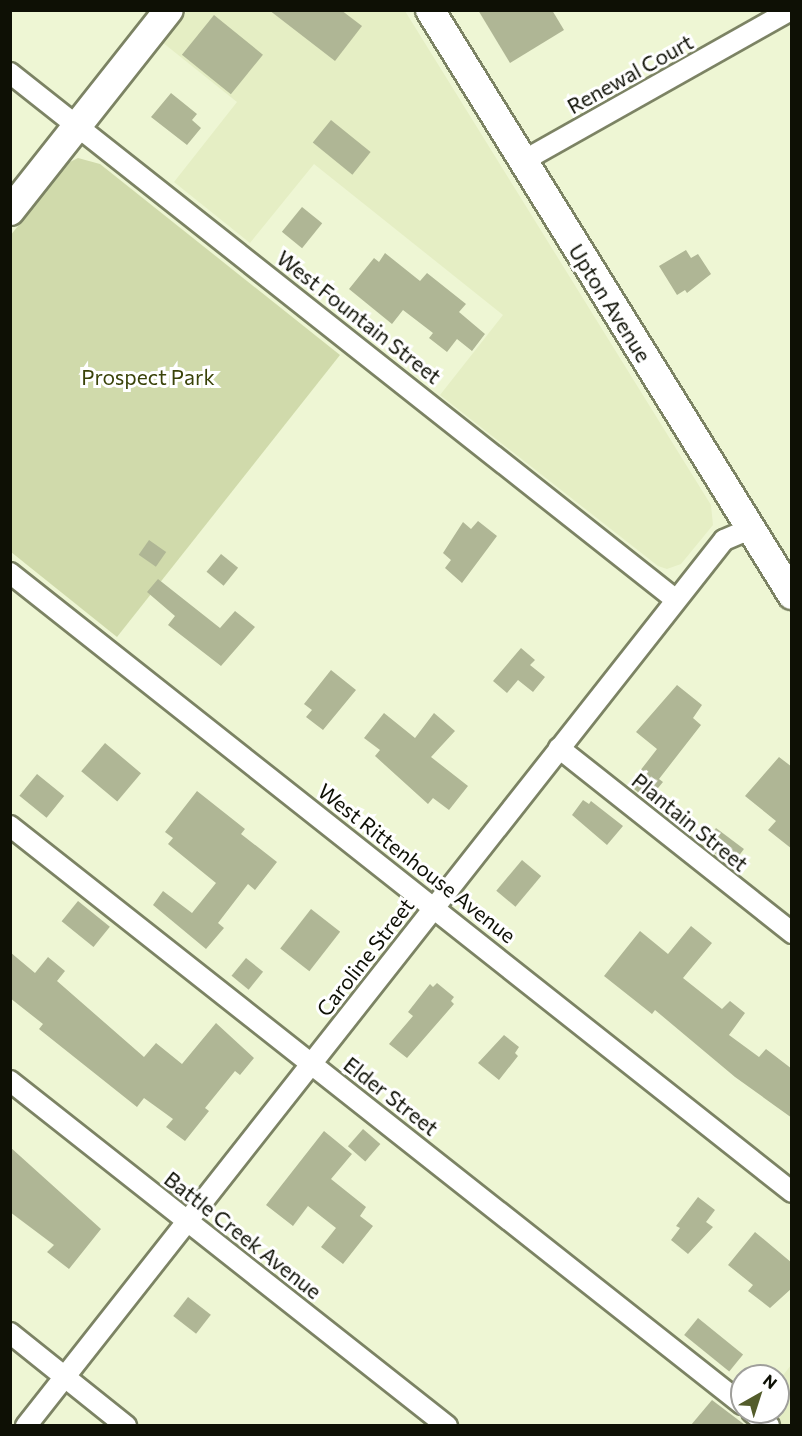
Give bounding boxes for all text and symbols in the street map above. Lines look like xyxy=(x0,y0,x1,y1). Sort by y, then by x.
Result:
street label: Renewal Court xyxy=(563,29,697,119)
street label: Upton Avenue xyxy=(564,239,656,367)
street label: West Fountain Street xyxy=(272,245,446,389)
park label: Prospect Park xyxy=(81,364,215,390)
street label: Plantain Street xyxy=(627,768,753,876)
street label: West Rittenhouse Avenue xyxy=(313,778,521,948)
street label: Caroline Street xyxy=(311,893,419,1021)
street label: Elder Street xyxy=(339,1051,443,1141)
street label: Battle Creek Avenue xyxy=(160,1166,326,1304)
north arrow xyxy=(730,1364,790,1424)
text: N xyxy=(760,1370,781,1392)

